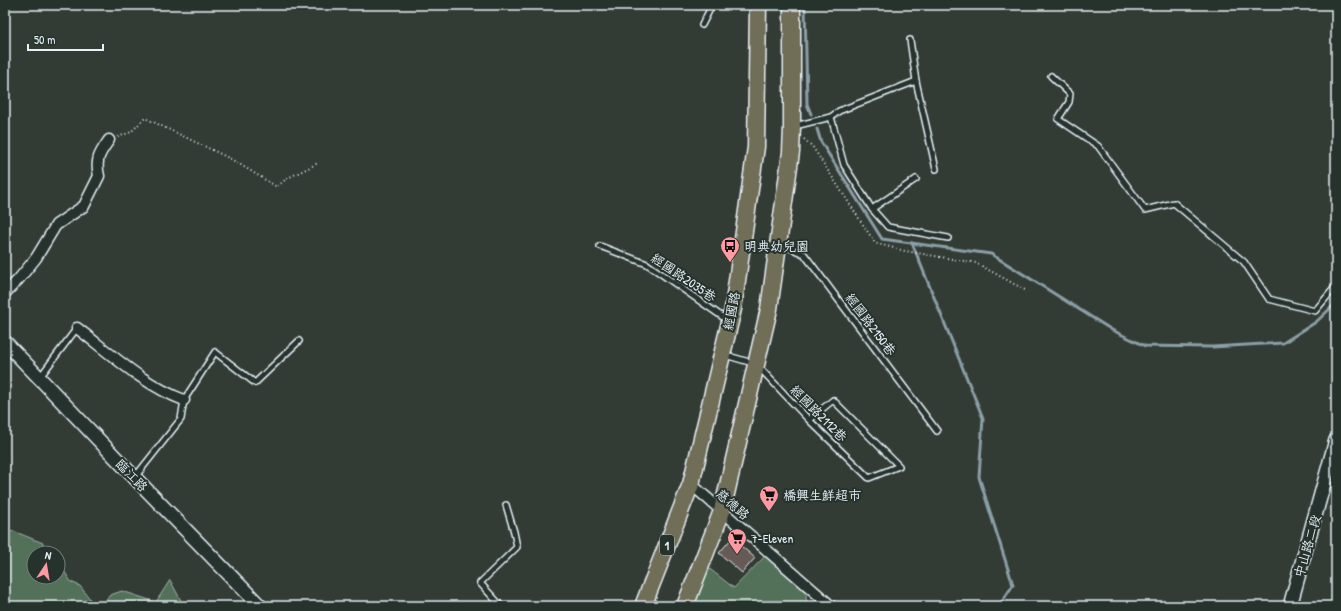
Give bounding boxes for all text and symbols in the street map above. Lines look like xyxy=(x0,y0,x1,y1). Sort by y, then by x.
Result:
scale bar xyxy=(28,26,103,52)
text: 50 m xyxy=(34,31,55,48)
bus stop icon: 明典幼兒園 xyxy=(719,235,741,263)
place label: 明典幼兒園 xyxy=(744,237,809,255)
street label: 經國路2035巷 xyxy=(648,249,720,305)
street label: 經國路2150巷 xyxy=(842,289,900,359)
street label: 經國路 xyxy=(718,290,744,332)
street label: 經國路2112巷 xyxy=(787,381,851,445)
street label: 臨江路 xyxy=(112,455,152,495)
street label: 慈德路 xyxy=(712,484,754,524)
supermarket icon: 橋興生鮮超市 xyxy=(758,484,780,512)
place label: 橋興生鮮超市 xyxy=(783,486,861,504)
street label: 中山路二段 xyxy=(1289,512,1325,580)
supermarket icon: 7-Eleven xyxy=(726,527,748,555)
place label: 7-Eleven xyxy=(751,529,793,547)
road number: 1 xyxy=(660,535,674,555)
north arrow xyxy=(26,545,66,585)
text: N xyxy=(44,548,53,563)

